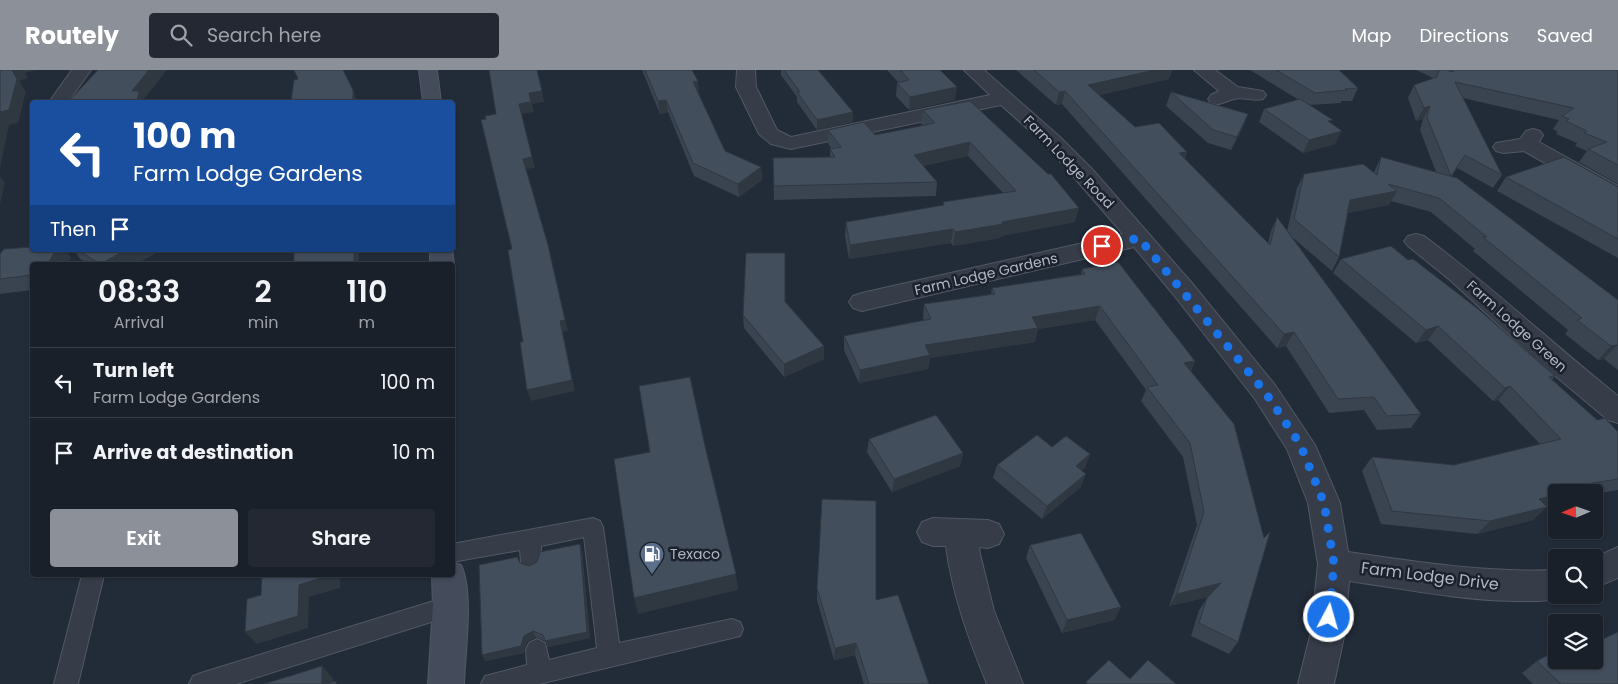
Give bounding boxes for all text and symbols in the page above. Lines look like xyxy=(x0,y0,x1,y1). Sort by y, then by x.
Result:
search box xyxy=(149,13,499,58)
text: Routely xyxy=(25,19,119,52)
icon: search xyxy=(167,21,195,49)
text: Search here xyxy=(207,22,321,49)
text: Map xyxy=(1352,23,1391,48)
text: Directions xyxy=(1419,23,1509,48)
text: Saved xyxy=(1537,23,1593,48)
text: 100 m xyxy=(133,111,236,160)
street label: Farm Lodge Road xyxy=(1019,111,1119,213)
icon: left xyxy=(50,120,115,185)
text: Farm Lodge Gardens xyxy=(133,158,363,189)
icon: arrive xyxy=(106,215,134,243)
text: Then xyxy=(50,216,96,243)
pin xyxy=(1081,225,1123,267)
icon: arrive xyxy=(1088,232,1116,260)
street label: Farm Lodge Gardens xyxy=(912,248,1060,300)
text: 08:33 xyxy=(98,270,180,313)
text: 2 xyxy=(255,270,272,313)
text: 110 xyxy=(346,270,387,313)
street label: Farm Lodge Green xyxy=(1462,276,1572,376)
text: Arrival xyxy=(114,311,164,334)
text: min xyxy=(248,311,279,334)
text: m xyxy=(358,311,375,334)
text: Turn left xyxy=(93,357,174,384)
icon: left xyxy=(50,369,78,397)
text: 100 m xyxy=(380,369,435,396)
text: Farm Lodge Gardens xyxy=(93,386,260,409)
icon: arrive xyxy=(50,439,78,467)
text: Arrive at destination xyxy=(93,439,294,466)
text: 10 m xyxy=(392,439,435,466)
north arrow xyxy=(1548,484,1602,539)
map controls xyxy=(1548,484,1603,669)
button: Exit xyxy=(50,509,238,567)
button: Share xyxy=(248,509,435,567)
fuel station icon: Texaco xyxy=(639,541,665,575)
place label: Texaco xyxy=(670,544,720,564)
button: search xyxy=(1548,549,1603,604)
street label: Farm Lodge Drive xyxy=(1360,556,1500,596)
position arrow xyxy=(1302,590,1354,642)
button: layers xyxy=(1548,614,1603,669)

